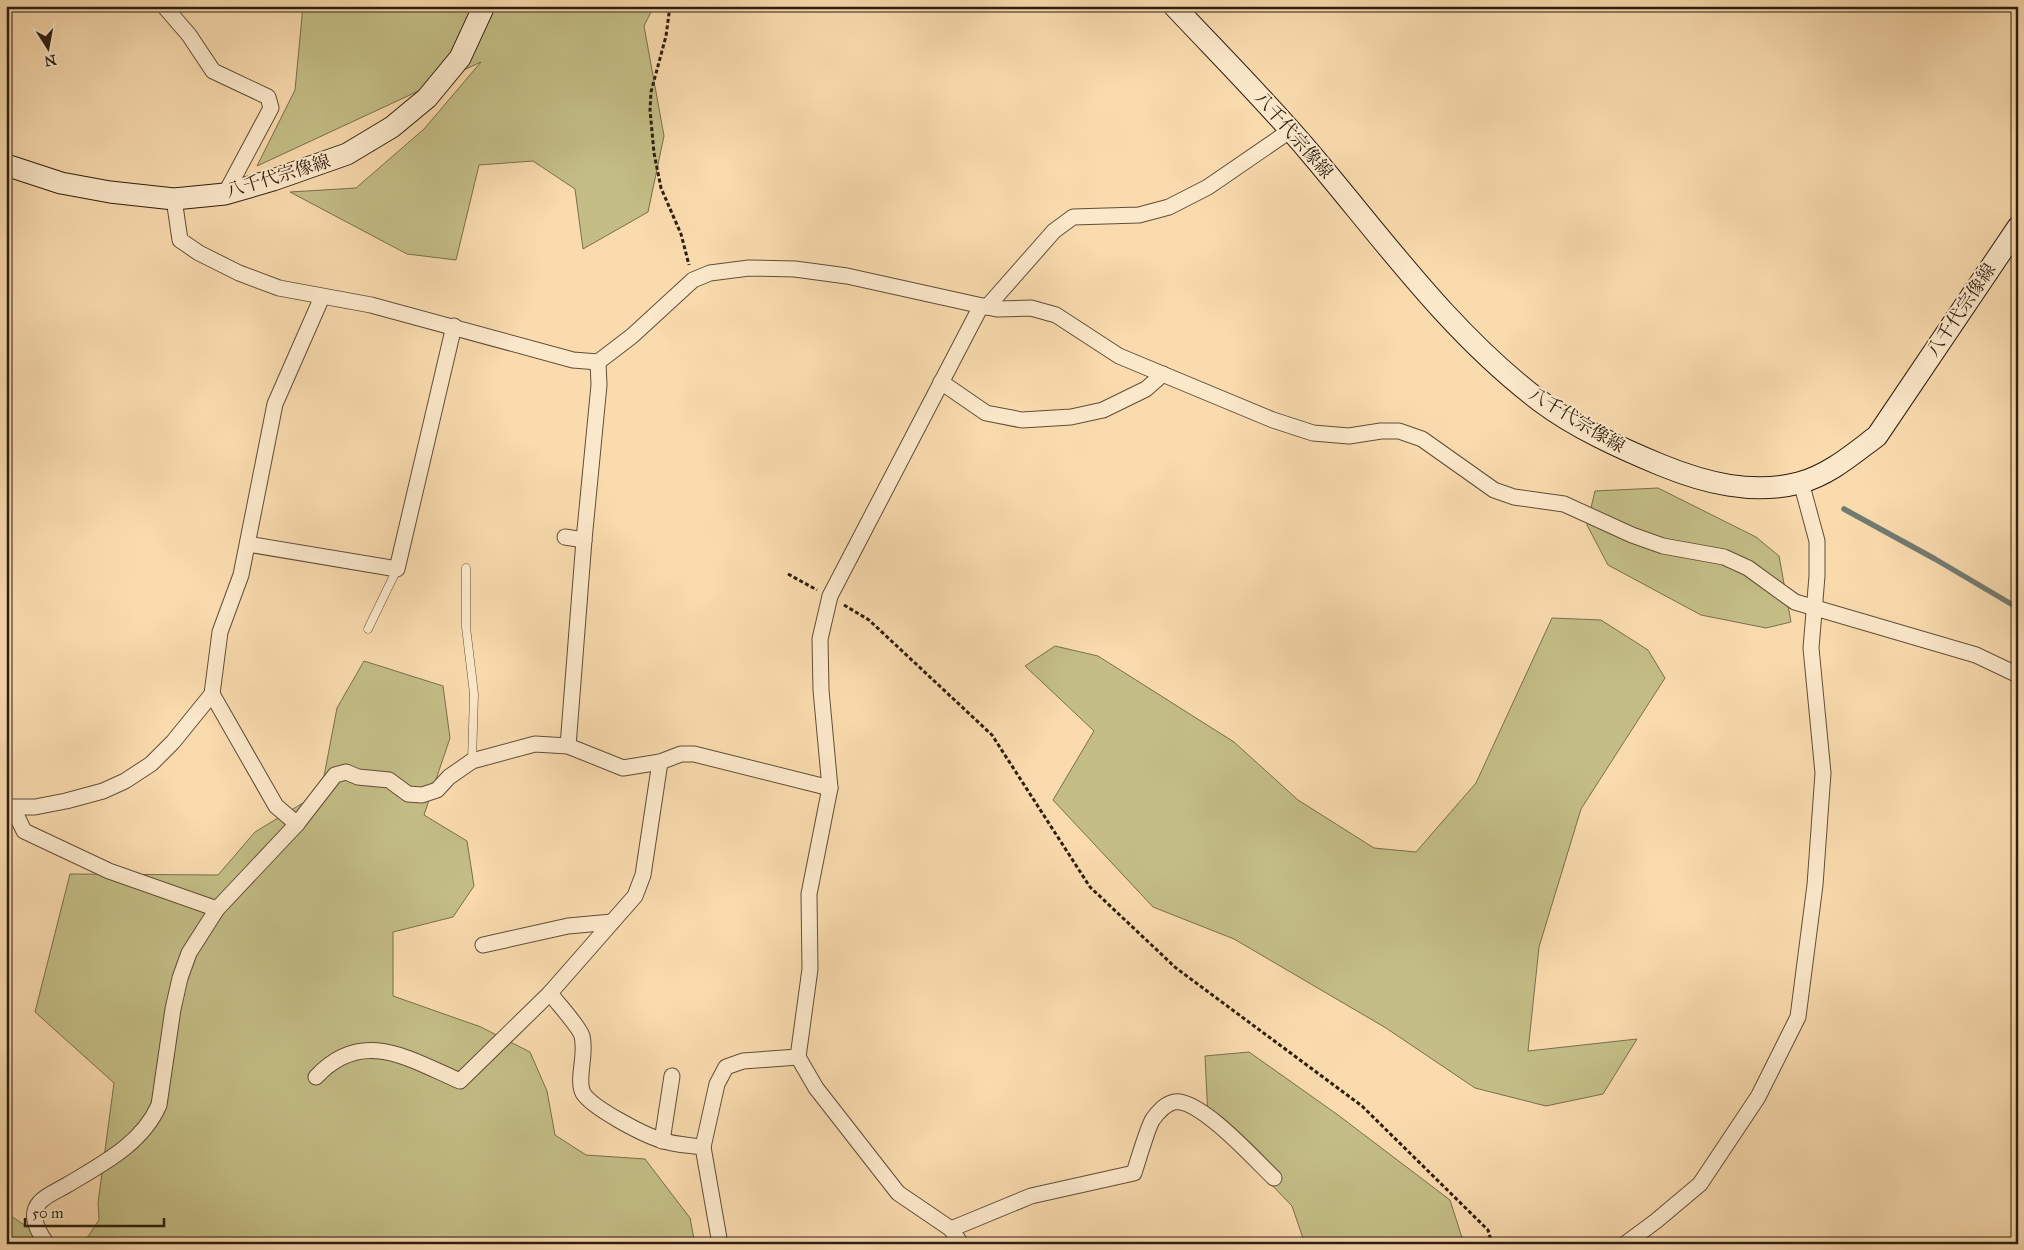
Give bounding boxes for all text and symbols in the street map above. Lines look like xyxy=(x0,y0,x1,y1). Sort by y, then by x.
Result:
north arrow xyxy=(22,22,72,72)
text: N xyxy=(43,51,58,70)
street label: 八千代宗像線 xyxy=(1250,87,1338,183)
street label: 八千代宗像線 xyxy=(223,150,333,202)
street label: 八千代宗像線 xyxy=(1922,259,2000,361)
street label: 八千代宗像線 xyxy=(1525,383,1629,457)
scale bar xyxy=(25,1195,164,1227)
text: 50 m xyxy=(32,1204,64,1222)

